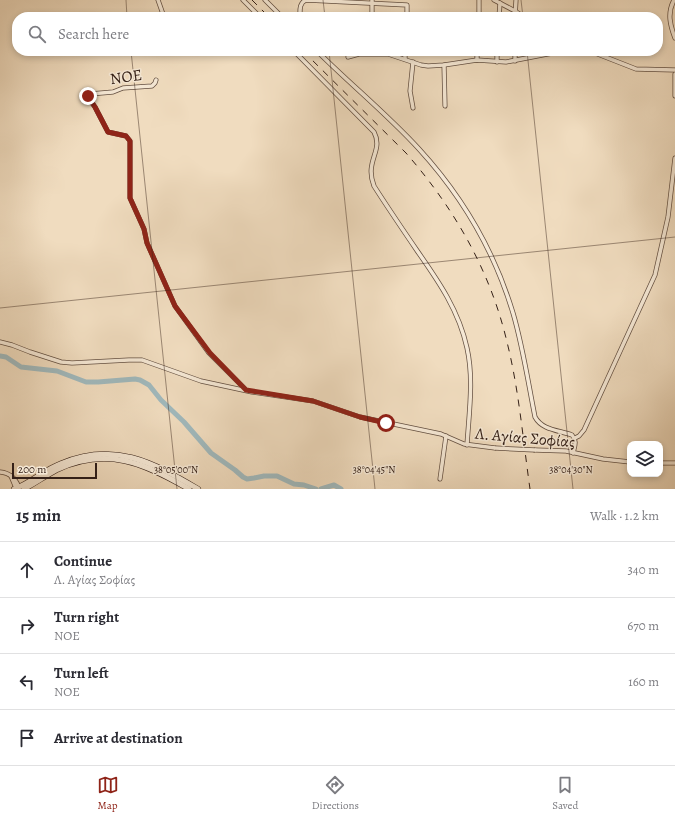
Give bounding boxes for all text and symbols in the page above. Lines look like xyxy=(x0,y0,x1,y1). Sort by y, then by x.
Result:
search box xyxy=(12,12,663,56)
icon: search xyxy=(26,23,48,45)
text: Search here xyxy=(58,24,129,44)
street label: NOE xyxy=(109,64,143,90)
route end xyxy=(79,87,97,105)
route start xyxy=(377,414,395,432)
street label: Λ. Αγίας Σοφίας xyxy=(473,423,576,453)
map controls xyxy=(627,441,663,477)
button: layers xyxy=(627,441,663,477)
scale bar xyxy=(12,461,97,480)
text: 200 m xyxy=(18,462,46,477)
text: 38°05'00"N xyxy=(154,463,198,476)
text: 38°04'45"N xyxy=(353,463,395,476)
text: 38°04'30"N xyxy=(549,463,593,476)
text: 15 min xyxy=(16,504,61,527)
text: Walk · 1.2 km xyxy=(590,507,659,524)
text: Continue xyxy=(54,551,112,571)
icon: ahead xyxy=(16,559,38,581)
text: 340 m xyxy=(627,561,659,578)
text: Λ. Αγίας Σοφίας xyxy=(54,571,135,588)
text: Turn right xyxy=(54,607,119,627)
icon: right xyxy=(16,615,38,637)
text: 670 m xyxy=(627,617,659,634)
text: NOE xyxy=(54,627,80,644)
text: Turn left xyxy=(54,663,109,683)
icon: left xyxy=(16,671,38,693)
text: 160 m xyxy=(628,673,659,690)
text: NOE xyxy=(54,683,80,700)
icon: arrive xyxy=(16,727,38,749)
text: Arrive at destination xyxy=(54,728,183,748)
tab: Map xyxy=(97,774,119,813)
tab: Directions xyxy=(312,774,359,813)
tab: Saved xyxy=(552,774,578,813)

